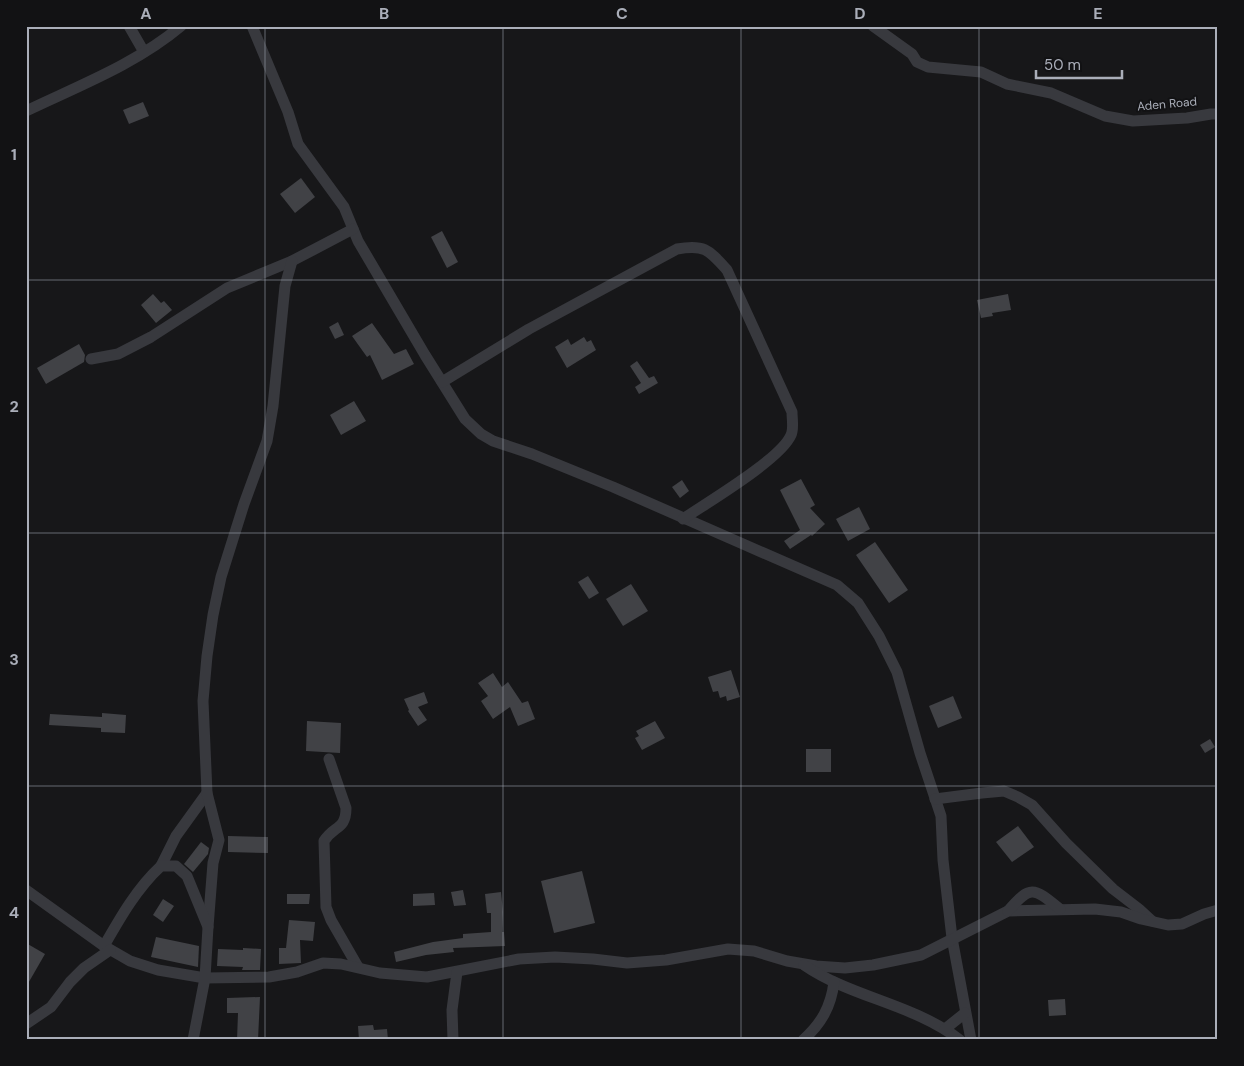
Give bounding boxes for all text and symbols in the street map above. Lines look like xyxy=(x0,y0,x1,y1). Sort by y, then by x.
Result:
text: A xyxy=(140,3,152,24)
text: B xyxy=(379,3,389,24)
text: C xyxy=(616,3,628,24)
text: D xyxy=(854,3,866,24)
text: E xyxy=(1093,3,1103,24)
scale bar xyxy=(1036,48,1123,80)
text: 50 m xyxy=(1044,55,1081,75)
street label: Aden Road xyxy=(1136,93,1198,115)
text: 1 xyxy=(11,144,17,165)
text: 2 xyxy=(9,396,19,417)
text: 3 xyxy=(9,649,19,670)
text: 4 xyxy=(9,902,19,923)

